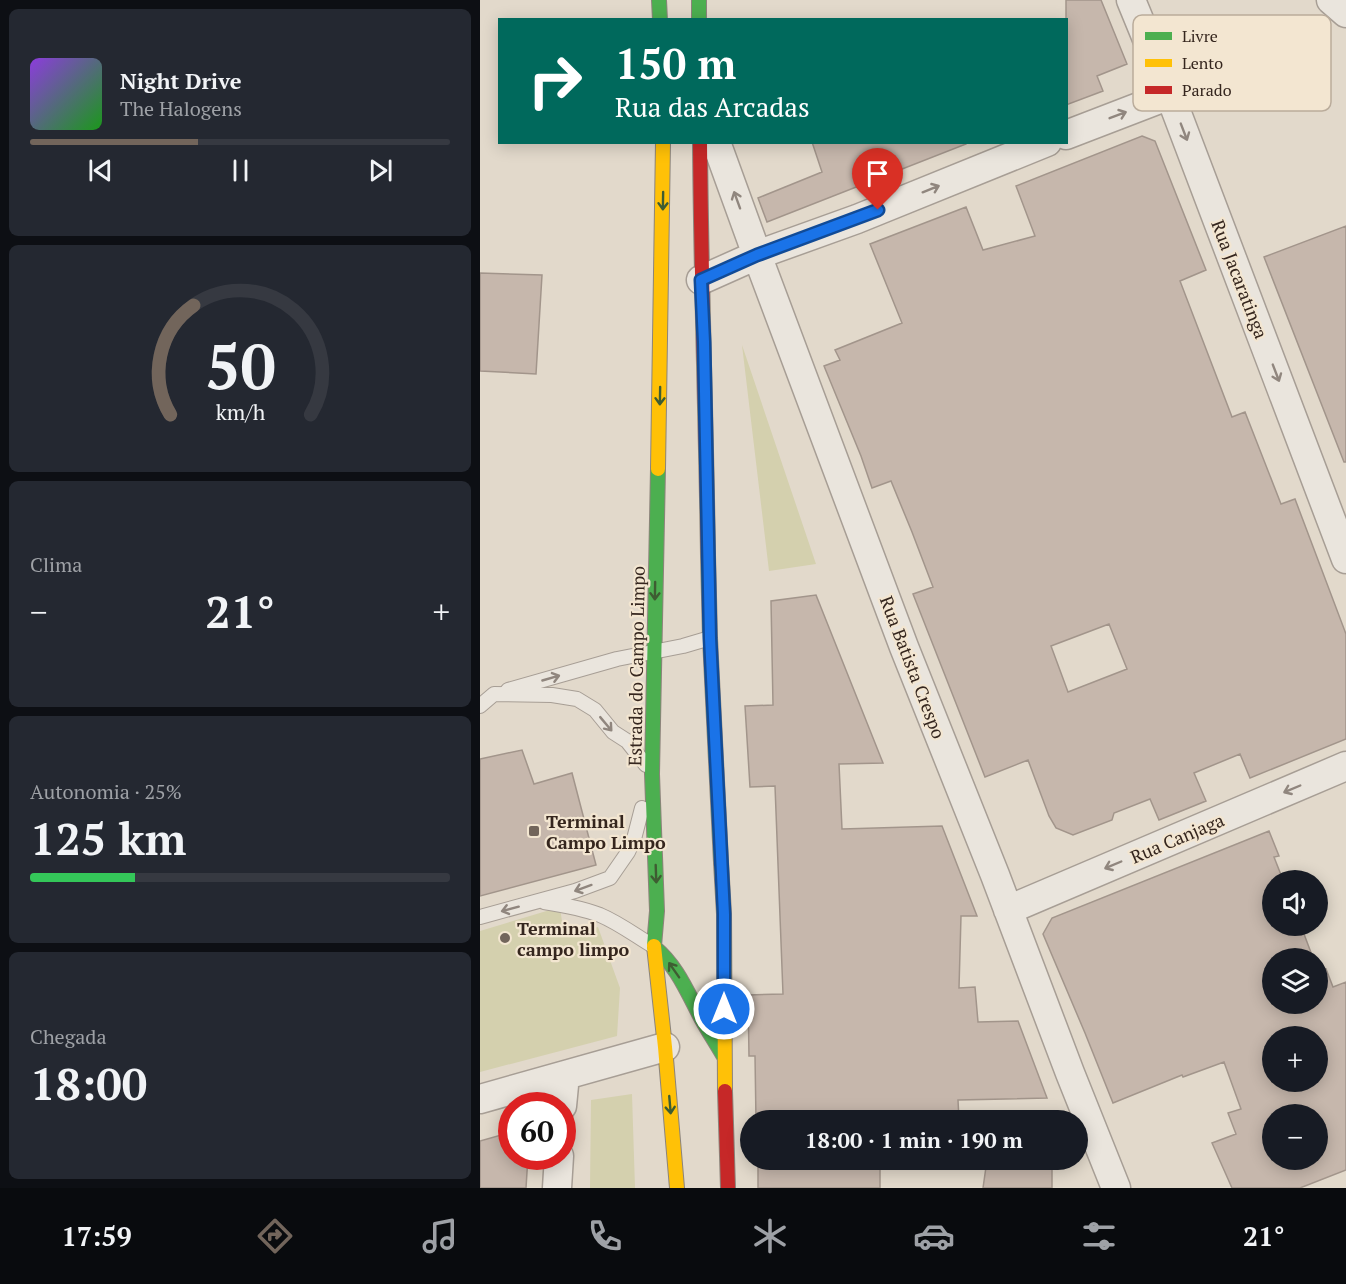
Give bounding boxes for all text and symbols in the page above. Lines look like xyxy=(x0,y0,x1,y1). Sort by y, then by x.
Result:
legend xyxy=(1133,15,1331,111)
text: Livre xyxy=(1182,25,1218,47)
text: 150 m xyxy=(615,35,736,91)
icon: right xyxy=(516,42,594,120)
text: Lento xyxy=(1182,52,1223,74)
text: Night Drive xyxy=(120,66,242,95)
text: Parado xyxy=(1182,79,1232,101)
text: Rua das Arcadas xyxy=(615,89,810,125)
text: The Halogens xyxy=(120,95,242,122)
one-way arrow xyxy=(1109,109,1127,120)
one-way arrow xyxy=(1179,122,1190,141)
pin xyxy=(852,148,903,210)
icon: previous xyxy=(84,154,117,187)
icon: pause xyxy=(224,154,257,187)
icon: next xyxy=(364,154,397,187)
icon: arrive xyxy=(861,157,894,190)
one-way arrow xyxy=(921,183,940,194)
one-way arrow xyxy=(657,190,669,210)
one-way arrow xyxy=(731,191,742,210)
street label: Rua Jacaratinga xyxy=(1206,216,1274,342)
text: 50 xyxy=(205,324,275,407)
one-way arrow xyxy=(1271,364,1282,382)
one-way arrow xyxy=(654,385,666,405)
text: km/h xyxy=(215,399,265,427)
text: Clima xyxy=(30,551,82,578)
street label: Estrada do Campo Limpo xyxy=(622,566,650,766)
one-way arrow xyxy=(650,580,661,600)
text: 21° xyxy=(205,581,275,641)
text: − xyxy=(30,590,48,633)
text: + xyxy=(432,590,450,633)
street label: Rua Batista Crespo xyxy=(875,592,951,742)
one-way arrow xyxy=(541,672,560,683)
one-way arrow xyxy=(599,716,613,731)
text: Autonomia · 25% xyxy=(30,778,182,805)
one-way arrow xyxy=(1284,784,1302,795)
text: 125 km xyxy=(30,808,186,868)
street label: Rua Canjaga xyxy=(1127,808,1227,868)
place label: Terminal Campo Limpo xyxy=(546,809,666,854)
marker: Terminal Campo Limpo xyxy=(527,824,541,838)
one-way arrow xyxy=(1104,860,1122,871)
one-way arrow xyxy=(650,863,661,883)
map controls xyxy=(1262,870,1328,1170)
button: sound xyxy=(1262,870,1328,936)
one-way arrow xyxy=(574,883,593,894)
one-way arrow xyxy=(500,904,519,915)
place label: Terminal campo limpo xyxy=(517,916,629,961)
marker: Terminal campo limpo xyxy=(498,931,512,945)
button: layers xyxy=(1262,948,1328,1014)
one-way arrow xyxy=(668,962,680,978)
position arrow xyxy=(692,977,756,1041)
text: Chegada xyxy=(30,1023,107,1050)
button: + xyxy=(1262,1026,1328,1092)
text: 18:00 xyxy=(30,1053,147,1113)
speed limit sign: 60 xyxy=(498,1092,576,1170)
one-way arrow xyxy=(665,1094,676,1114)
button: − xyxy=(1262,1104,1328,1170)
text: 18:00 · 1 min · 190 m xyxy=(805,1125,1023,1154)
icon: directions xyxy=(254,1215,296,1257)
icon: music xyxy=(419,1215,461,1257)
icon: phone xyxy=(584,1215,626,1257)
icon: climate xyxy=(749,1215,791,1257)
icon: car xyxy=(913,1215,955,1257)
icon: filters xyxy=(1078,1215,1120,1257)
text: 17:59 xyxy=(61,1218,132,1254)
text: 21° xyxy=(1243,1218,1285,1254)

